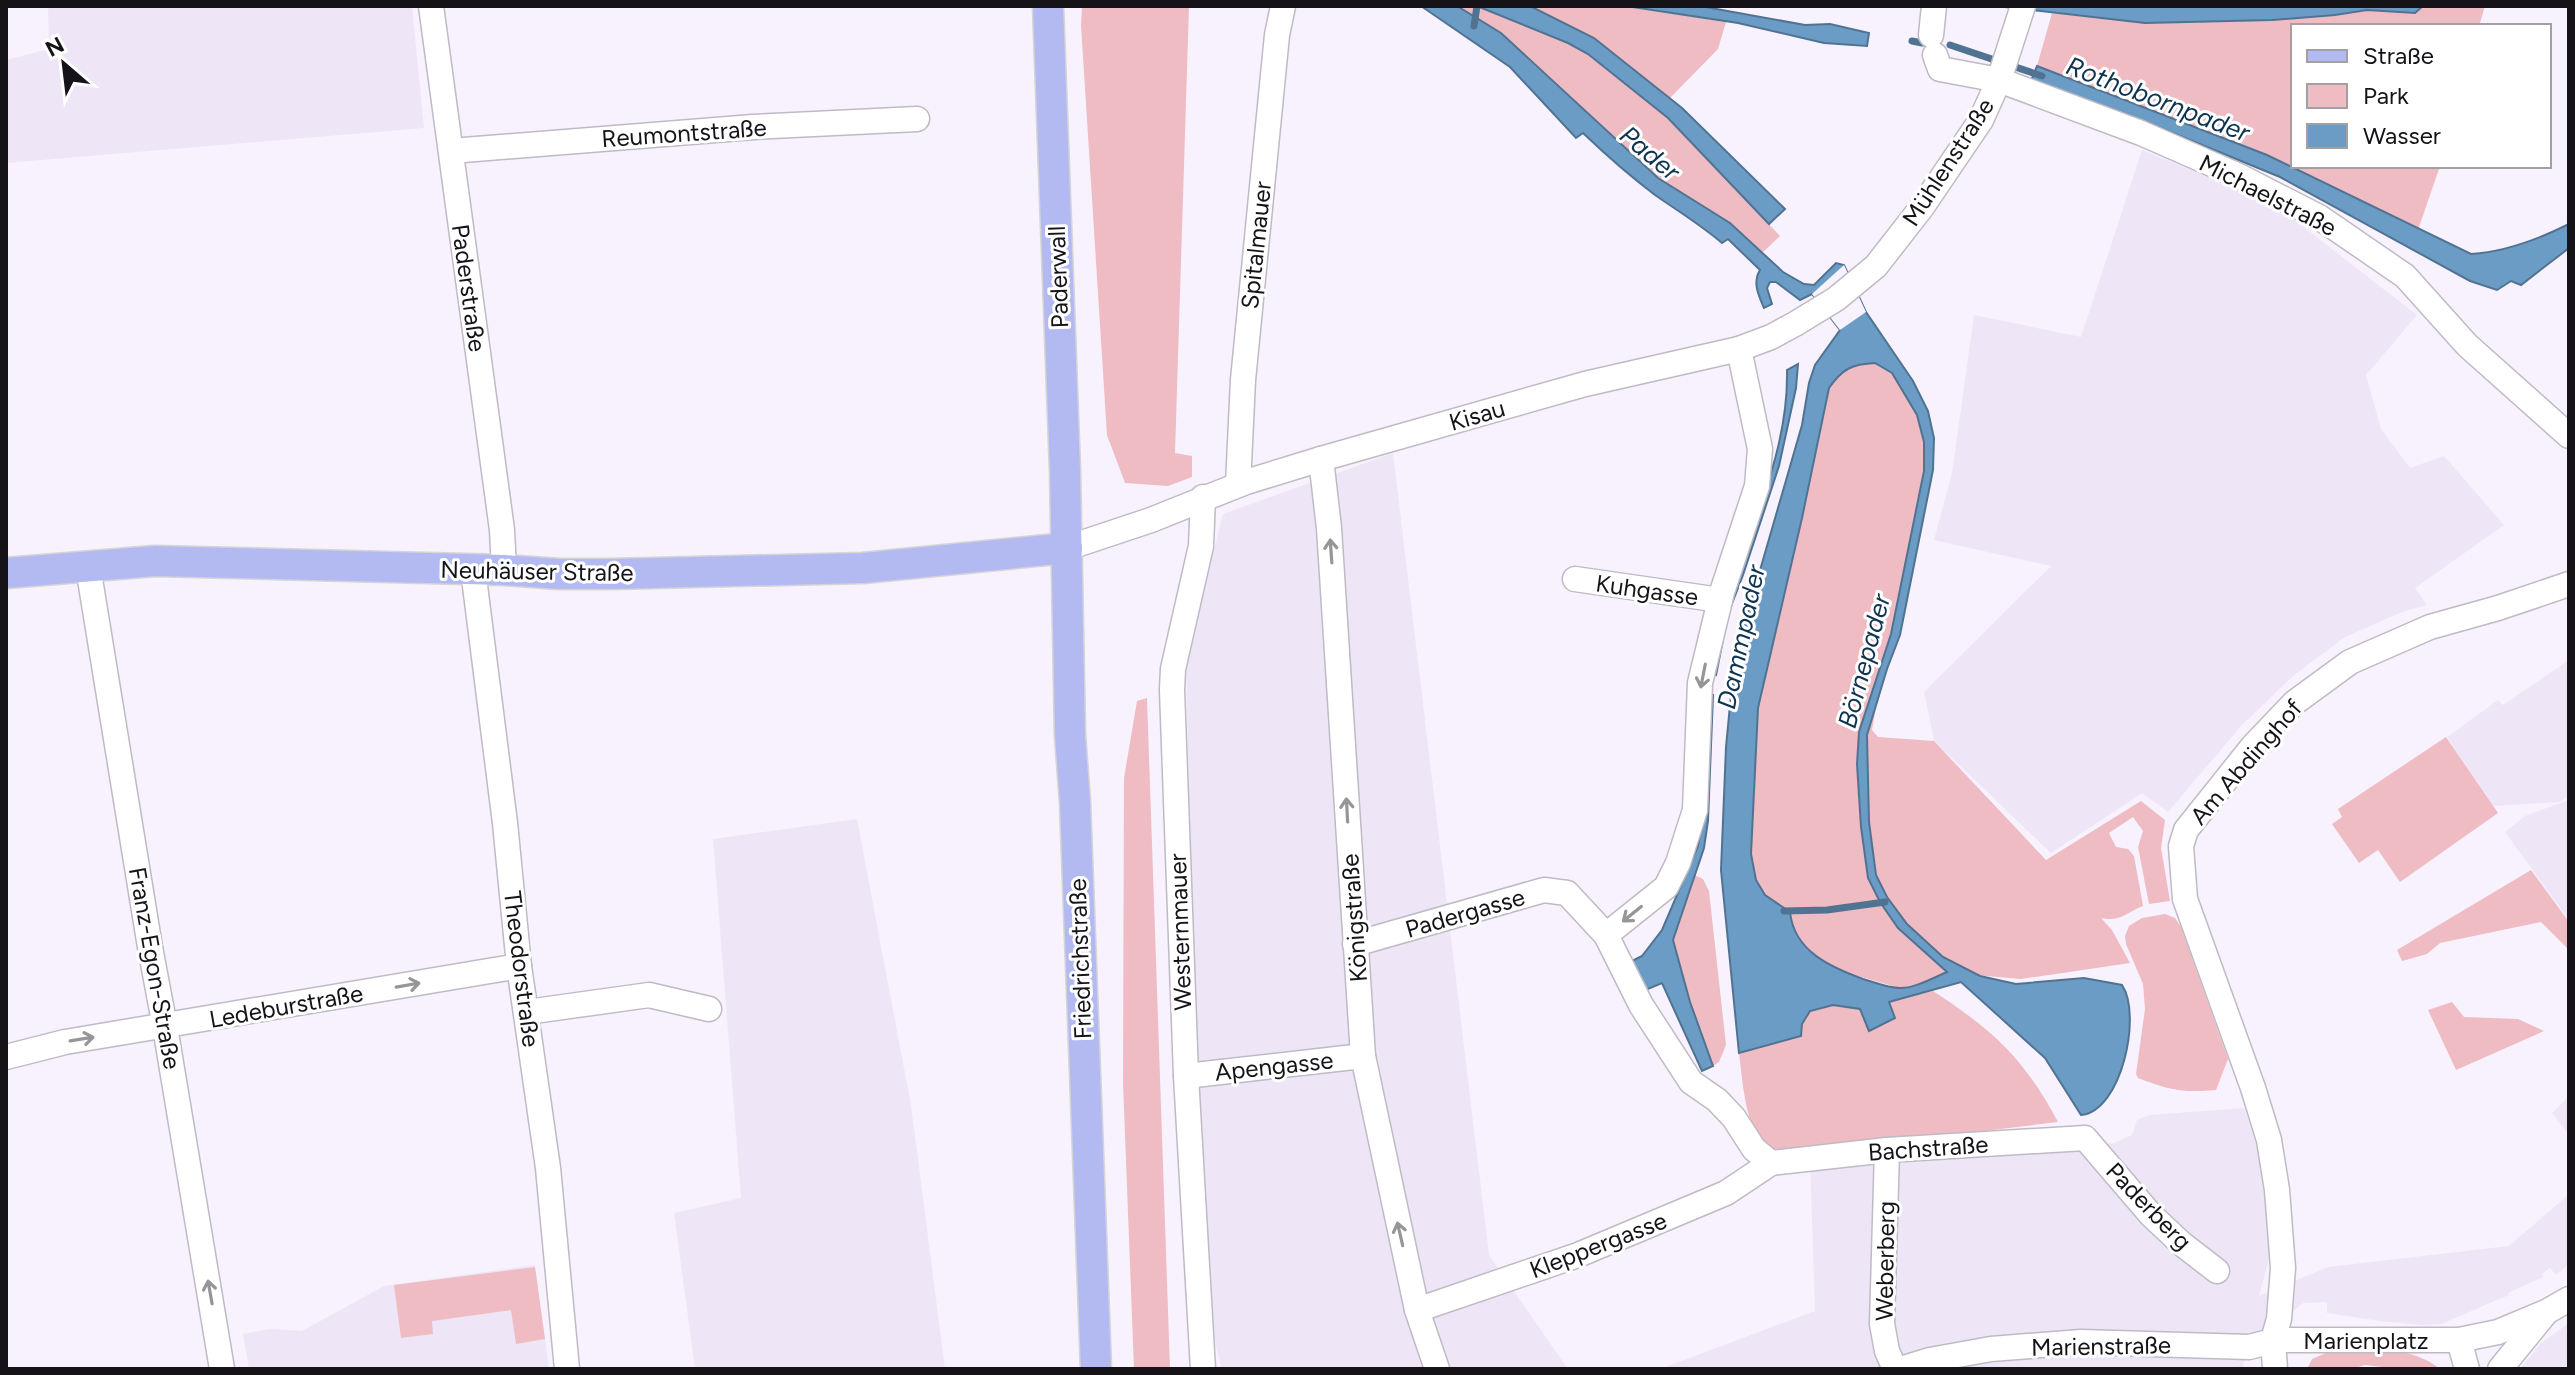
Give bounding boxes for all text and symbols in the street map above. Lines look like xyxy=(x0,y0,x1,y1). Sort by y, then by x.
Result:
north arrow xyxy=(24,24,104,104)
legend xyxy=(2291,24,2551,168)
text: N xyxy=(41,31,69,63)
text: Straße xyxy=(2363,41,2434,70)
water label: Rothobornpader xyxy=(2062,49,2255,149)
text: Park xyxy=(2363,81,2409,110)
street label: Mühlenstraße xyxy=(1896,93,2000,231)
street label: Reumontstraße xyxy=(600,113,768,153)
water label: Pader xyxy=(1614,119,1687,188)
text: Wasser xyxy=(2363,121,2441,150)
street label: Michaelstraße xyxy=(2195,148,2341,242)
street label: Spitalmauer xyxy=(1235,180,1277,310)
street label: Paderstraße xyxy=(446,222,492,354)
street label: Paderwall xyxy=(1042,225,1074,329)
street label: Kisau xyxy=(1446,393,1508,437)
one-way arrow xyxy=(1323,538,1338,565)
street label: Neuhäuser Straße xyxy=(440,555,634,587)
water label: Dammpader xyxy=(1710,561,1772,712)
street label: Kuhgasse xyxy=(1594,568,1700,612)
water label: Börnepader xyxy=(1831,589,1898,732)
one-way arrow xyxy=(1694,663,1709,688)
street label: Am Abdinghof xyxy=(2184,693,2308,830)
one-way arrow xyxy=(1339,797,1354,824)
street label: Westernmauer xyxy=(1163,853,1197,1011)
street label: Königstraße xyxy=(1335,853,1373,983)
street label: Franz-Egon-Straße xyxy=(123,865,187,1071)
street label: Friedrichstraße xyxy=(1063,878,1097,1040)
street label: Padergasse xyxy=(1402,882,1528,944)
street label: Theodorstraße xyxy=(498,889,546,1049)
one-way arrow xyxy=(1622,905,1643,923)
one-way arrow xyxy=(395,976,420,991)
street label: Ledeburstraße xyxy=(207,978,365,1034)
one-way arrow xyxy=(69,1031,94,1046)
street label: Apengasse xyxy=(1213,1045,1335,1087)
street label: Bachstraße xyxy=(1867,1129,1989,1167)
street label: Paderberg xyxy=(2100,1156,2198,1256)
street label: Weberberg xyxy=(1869,1201,1901,1321)
street label: Kleppergasse xyxy=(1525,1206,1671,1284)
one-way arrow xyxy=(1392,1222,1407,1247)
one-way arrow xyxy=(201,1280,216,1305)
street label: Marienplatz xyxy=(2303,1326,2429,1355)
street label: Marienstraße xyxy=(2031,1330,2171,1362)

